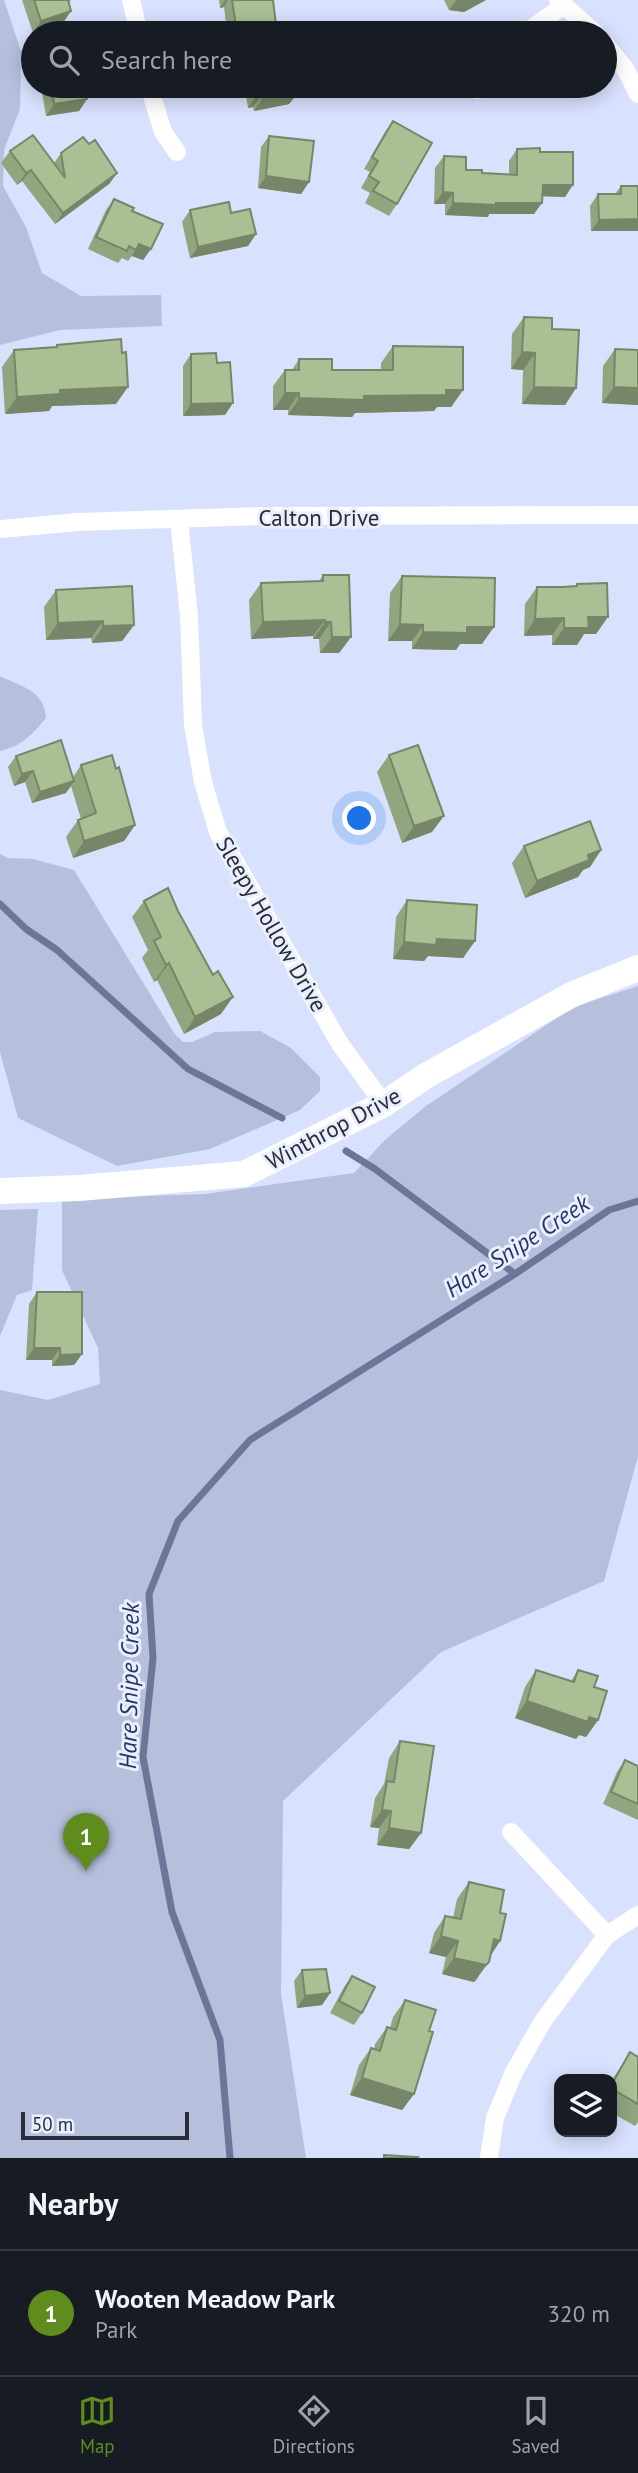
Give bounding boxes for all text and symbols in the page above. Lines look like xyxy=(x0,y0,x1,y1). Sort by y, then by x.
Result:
search box xyxy=(21,21,617,98)
icon: search xyxy=(45,41,83,79)
text: Search here xyxy=(101,43,232,76)
street label: Calton Drive xyxy=(258,503,380,532)
your location xyxy=(342,801,376,835)
street label: Sleepy Hollow Drive xyxy=(210,831,334,1017)
street label: Winthrop Drive xyxy=(261,1080,405,1176)
water label: Hare Snipe Creek xyxy=(439,1187,596,1304)
water label: Hare Snipe Creek xyxy=(112,1601,146,1769)
pin: 1 xyxy=(63,1813,109,1871)
map controls xyxy=(554,2074,617,2137)
button: layers xyxy=(554,2074,617,2137)
scale bar xyxy=(21,2109,189,2141)
text: 50 m xyxy=(32,2112,73,2136)
text: Nearby xyxy=(28,2184,118,2223)
text: Wooten Meadow Park xyxy=(95,2282,335,2315)
text: 1 xyxy=(44,2299,58,2328)
text: 320 m xyxy=(548,2299,610,2328)
text: Park xyxy=(95,2315,137,2344)
tab: Map xyxy=(78,2392,116,2458)
tab: Directions xyxy=(273,2392,355,2458)
tab: Saved xyxy=(511,2392,560,2458)

